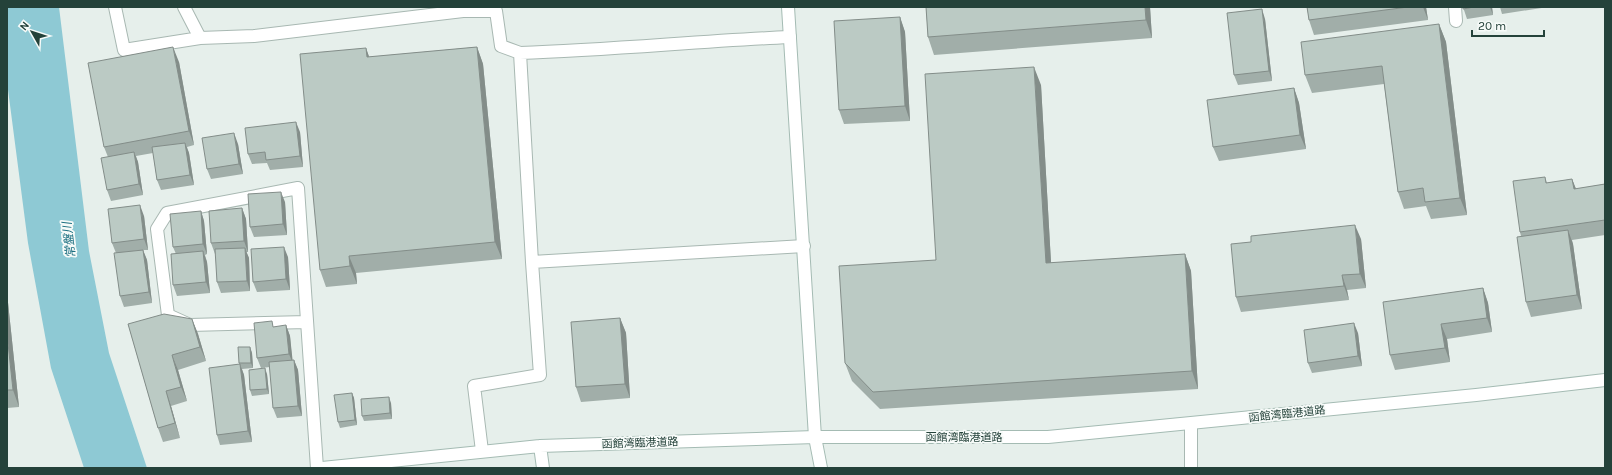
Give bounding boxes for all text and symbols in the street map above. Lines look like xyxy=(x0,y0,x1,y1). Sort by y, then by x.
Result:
north arrow xyxy=(12,12,52,52)
scale bar xyxy=(1472,12,1544,38)
text: N xyxy=(17,19,32,33)
text: 20 m xyxy=(1478,19,1506,33)
water label: 常盤川 xyxy=(60,219,78,259)
street label: 函館湾臨港道路 xyxy=(1248,404,1326,424)
street label: 函館湾臨港道路 xyxy=(926,431,1003,444)
street label: 函館湾臨港道路 xyxy=(601,435,679,451)

